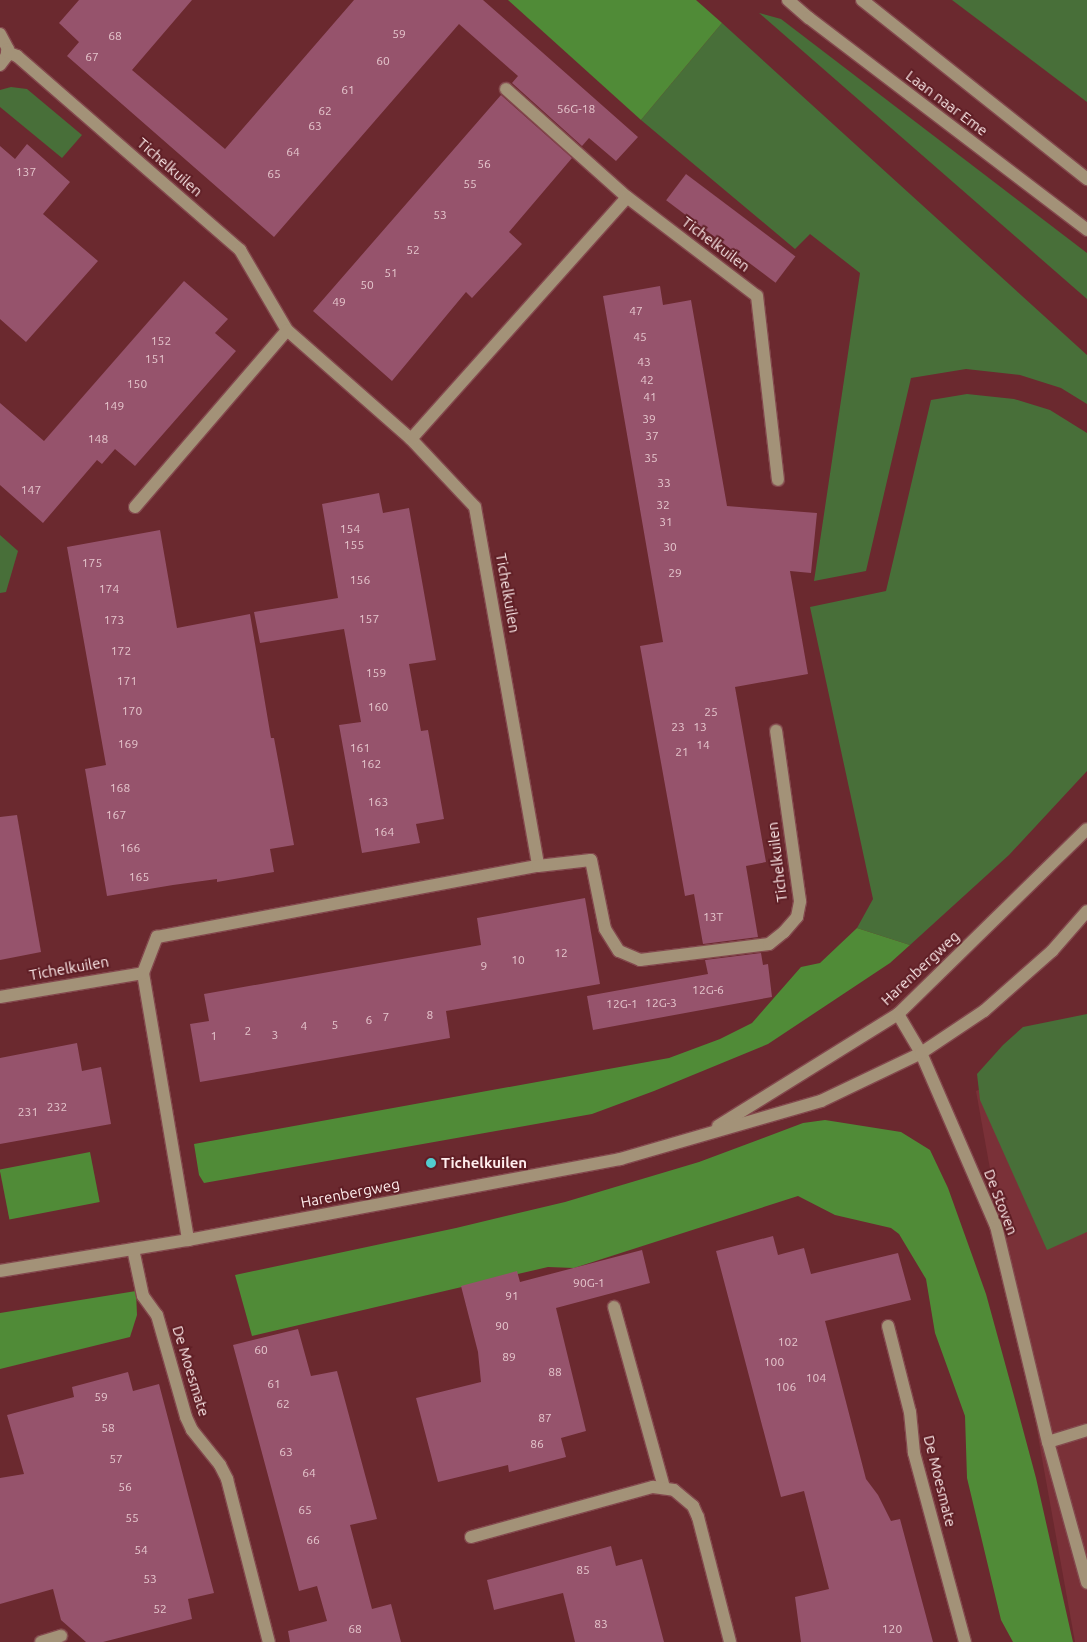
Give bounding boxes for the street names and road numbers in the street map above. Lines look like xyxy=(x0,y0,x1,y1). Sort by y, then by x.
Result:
street label: Laan naar Eme xyxy=(903,66,991,140)
street label: Tichelkuilen xyxy=(134,134,206,200)
street label: Tichelkuilen xyxy=(678,213,754,275)
street label: Tichelkuilen xyxy=(492,552,524,634)
street label: Tichelkuilen xyxy=(763,821,791,903)
street label: Harenbergweg xyxy=(877,927,963,1009)
street label: Tichelkuilen xyxy=(28,952,110,984)
street label: De Stoven xyxy=(980,1167,1022,1237)
street label: Harenbergweg xyxy=(299,1175,401,1211)
street label: De Moesmate xyxy=(169,1324,213,1418)
street label: De Moesmate xyxy=(920,1433,960,1529)

